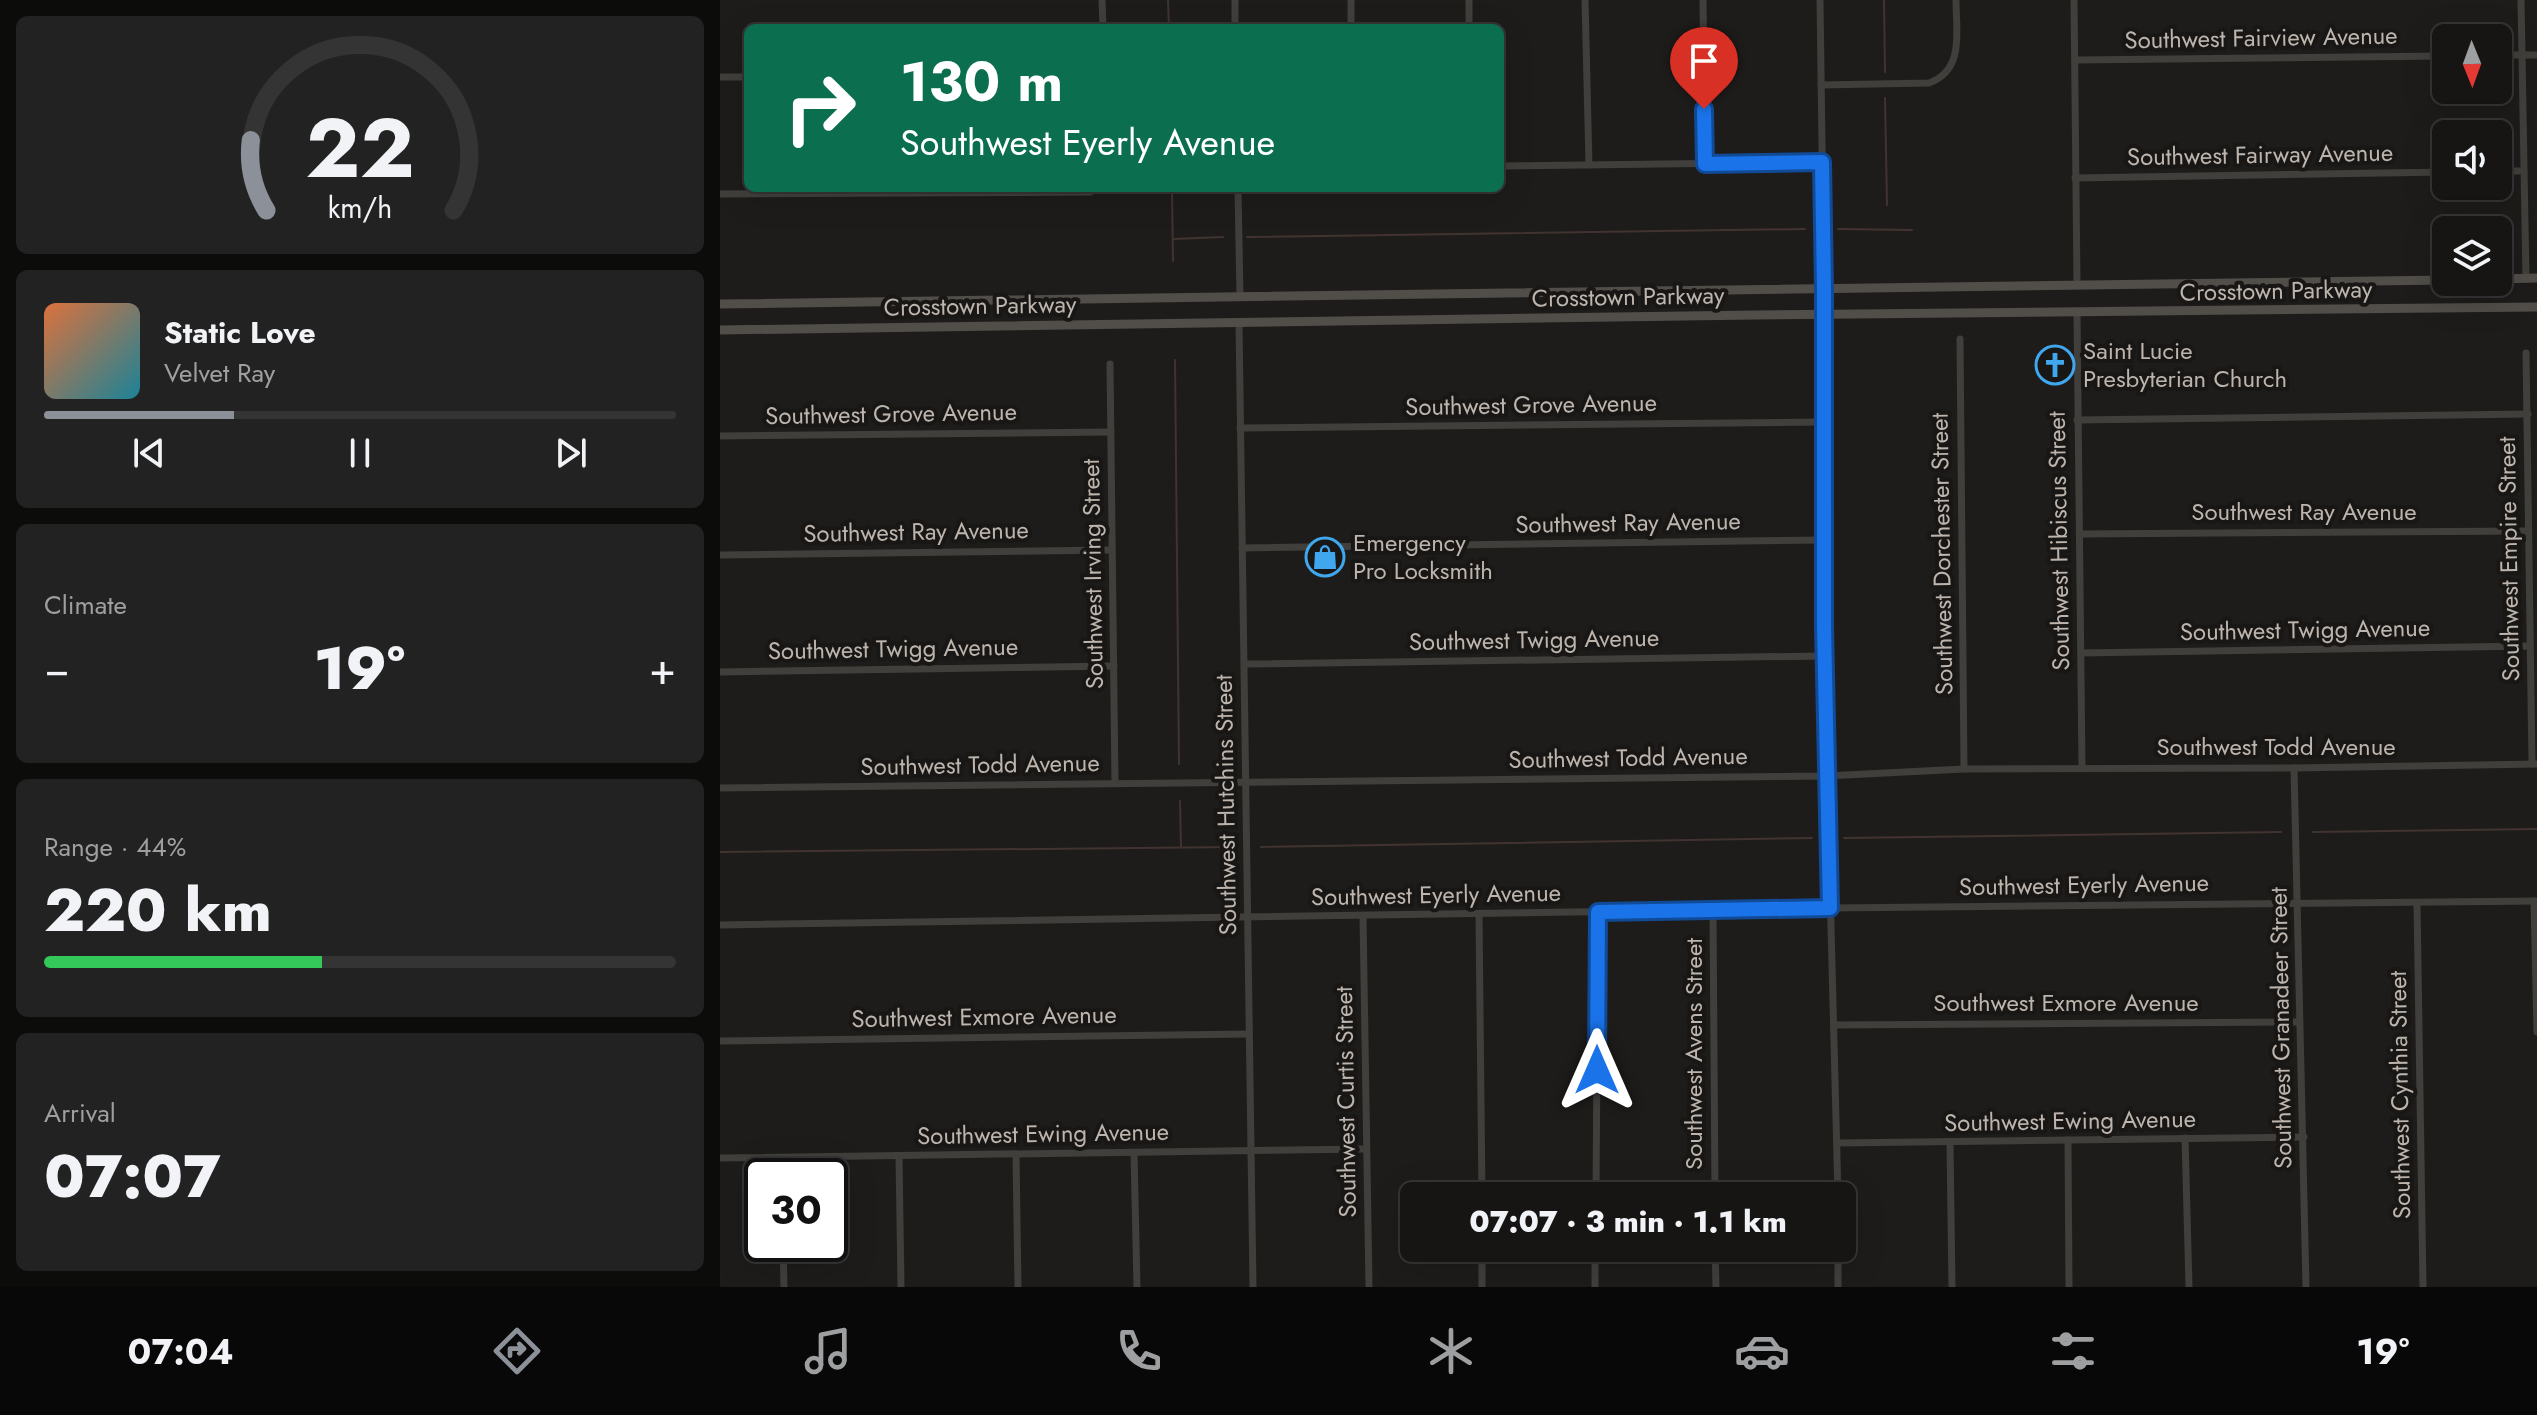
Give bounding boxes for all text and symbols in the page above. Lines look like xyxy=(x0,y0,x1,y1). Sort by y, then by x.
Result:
street label: Southwest Fairview Avenue xyxy=(2124,18,2398,57)
north arrow xyxy=(2432,24,2512,104)
map controls xyxy=(2432,24,2512,296)
pin xyxy=(1670,27,1738,109)
icon: arrive xyxy=(1682,39,1726,83)
text: 130 m xyxy=(900,41,1063,122)
icon: right xyxy=(768,56,872,160)
text: 22 xyxy=(305,88,415,208)
text: Southwest Eyerly Avenue xyxy=(900,116,1275,168)
button: sound xyxy=(2432,120,2512,200)
street label: Southwest Fairway Avenue xyxy=(2127,135,2393,174)
text: km/h xyxy=(328,187,392,229)
button: layers xyxy=(2432,216,2512,296)
street label: Crosstown Parkway xyxy=(2179,271,2373,310)
street label: Crosstown Parkway xyxy=(1531,277,1725,316)
street label: Crosstown Parkway xyxy=(883,286,1077,325)
text: Static Love xyxy=(164,311,316,354)
place label: Saint Lucie Presbyterian Church xyxy=(2083,333,2287,396)
church icon: Saint Lucie Presbyterian Church xyxy=(2034,344,2076,386)
text: Velvet Ray xyxy=(164,354,275,392)
street label: Southwest Grove Avenue xyxy=(1405,385,1657,424)
street label: Southwest Grove Avenue xyxy=(765,394,1017,433)
street label: Southwest Hibiscus Street xyxy=(2039,411,2078,671)
street label: Southwest Dorchester Street xyxy=(1922,412,1961,695)
icon: previous xyxy=(127,431,171,475)
icon: pause xyxy=(338,431,382,475)
icon: next xyxy=(549,431,593,475)
street label: Southwest Empire Street xyxy=(2489,436,2528,682)
street label: Southwest Irving Street xyxy=(1073,458,1112,690)
street label: Southwest Ray Avenue xyxy=(2191,494,2417,529)
street label: Southwest Ray Avenue xyxy=(1515,503,1741,542)
street label: Southwest Ray Avenue xyxy=(803,512,1029,551)
place label: Emergency Pro Locksmith xyxy=(1353,525,1493,588)
shop icon: Emergency Pro Locksmith xyxy=(1304,536,1346,578)
text: Climate xyxy=(44,586,127,624)
street label: Southwest Twigg Avenue xyxy=(2180,610,2430,649)
street label: Southwest Twigg Avenue xyxy=(1409,620,1659,659)
text: 19° xyxy=(314,625,405,712)
street label: Southwest Twigg Avenue xyxy=(768,629,1018,668)
text: − xyxy=(44,637,70,701)
text: + xyxy=(649,637,676,701)
street label: Southwest Hutchins Street xyxy=(1206,674,1245,936)
street label: Southwest Todd Avenue xyxy=(2156,729,2396,764)
street label: Southwest Todd Avenue xyxy=(1508,738,1748,777)
street label: Southwest Todd Avenue xyxy=(860,745,1100,784)
text: Range · 44% xyxy=(44,828,186,866)
street label: Southwest Eyerly Avenue xyxy=(1959,865,2209,904)
text: 220 km xyxy=(44,867,272,954)
street label: Southwest Eyerly Avenue xyxy=(1311,875,1561,914)
street label: Southwest Granadeer Street xyxy=(2261,887,2300,1169)
street label: Southwest Avens Street xyxy=(1676,938,1711,1170)
street label: Southwest Cynthia Street xyxy=(2380,970,2419,1219)
street label: Southwest Exmore Avenue xyxy=(1933,985,2199,1020)
street label: Southwest Curtis Street xyxy=(1326,986,1365,1218)
street label: Southwest Exmore Avenue xyxy=(851,997,1117,1036)
position arrow xyxy=(1555,1028,1639,1112)
text: Arrival xyxy=(44,1094,116,1132)
street label: Southwest Ewing Avenue xyxy=(1944,1101,2196,1140)
street label: Southwest Ewing Avenue xyxy=(917,1114,1169,1153)
text: 07:07 xyxy=(44,1133,221,1220)
speed limit sign: 30 xyxy=(744,1158,848,1262)
text: 07:07 · 3 min · 1.1 km xyxy=(1469,1200,1787,1243)
icon: directions xyxy=(489,1323,545,1379)
icon: music xyxy=(800,1323,856,1379)
icon: phone xyxy=(1111,1323,1167,1379)
icon: climate xyxy=(1423,1323,1479,1379)
icon: car xyxy=(1734,1323,1790,1379)
icon: filters xyxy=(2045,1323,2101,1379)
text: 07:04 xyxy=(128,1325,234,1377)
text: 19° xyxy=(2356,1325,2409,1377)

